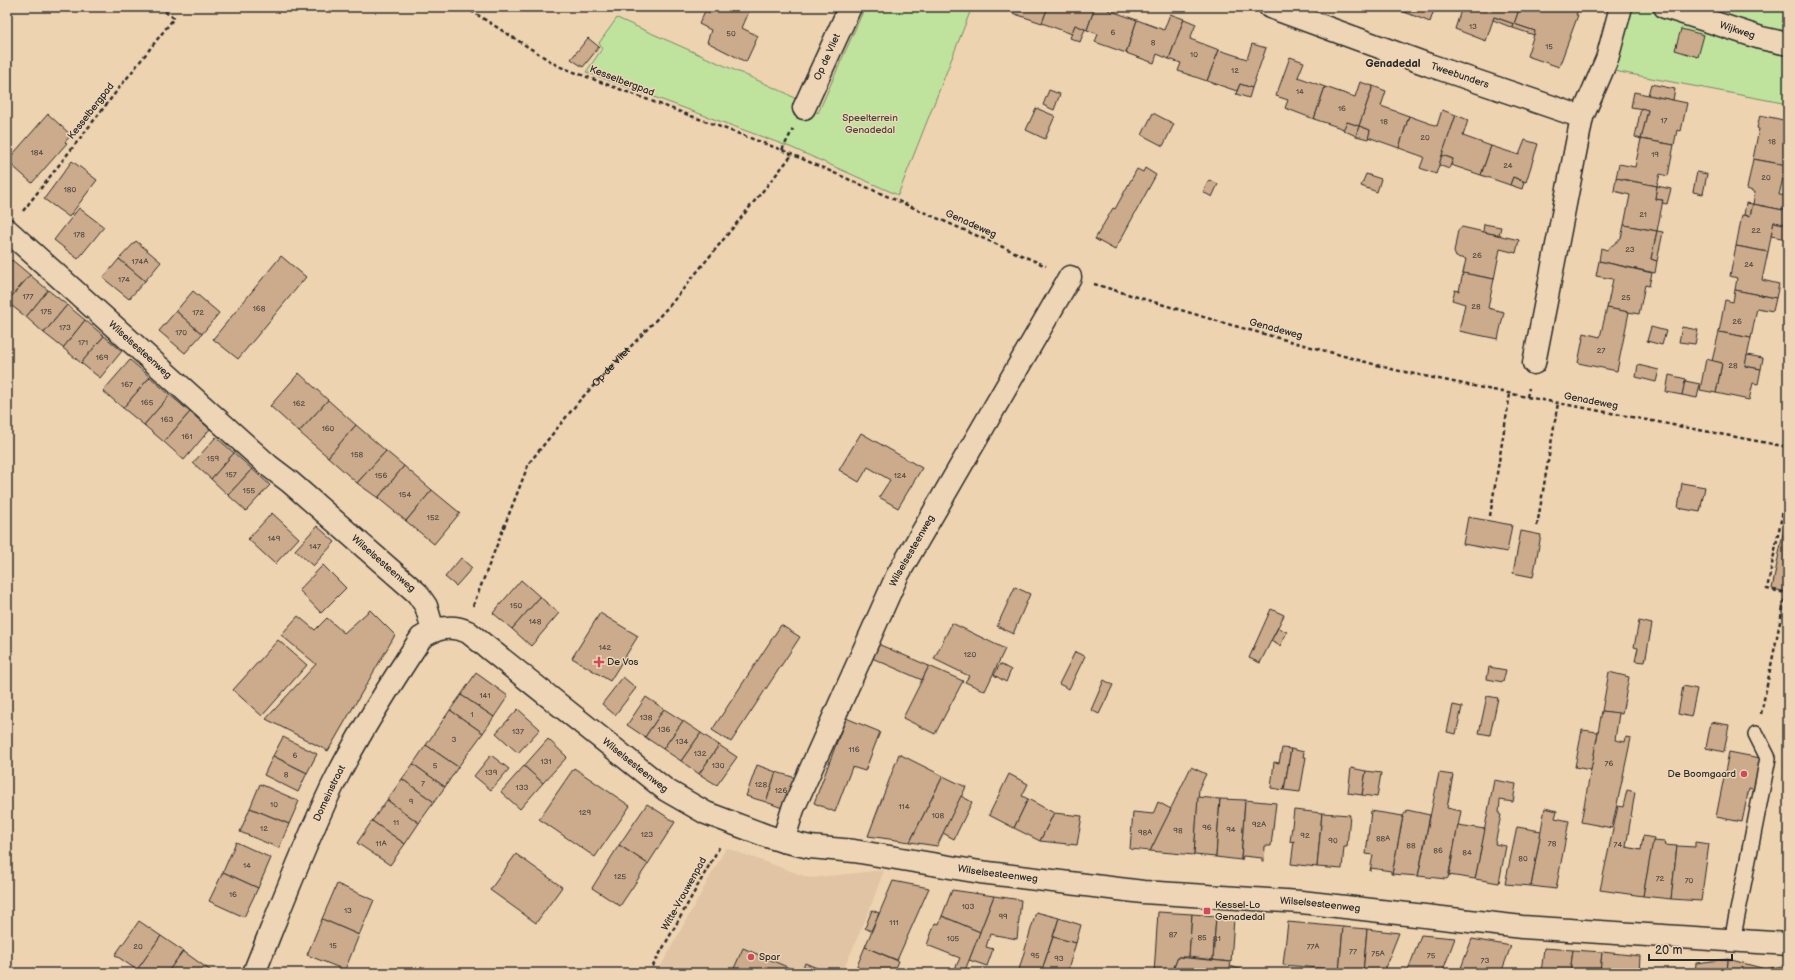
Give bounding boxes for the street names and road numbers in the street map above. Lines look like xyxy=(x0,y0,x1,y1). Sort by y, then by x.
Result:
street label: Wijkweg xyxy=(1718,19,1757,42)
street label: Op de Vliet xyxy=(811,32,843,82)
street label: Tweebunders xyxy=(1429,60,1491,91)
street label: Kesselbergpad xyxy=(588,63,656,99)
street label: Kesselbergpad xyxy=(65,80,117,142)
street label: Genadeweg xyxy=(944,207,999,241)
street label: Genadeweg xyxy=(1248,316,1304,342)
street label: Wilselsesteenweg xyxy=(106,318,174,381)
street label: Op de Vliet xyxy=(590,345,633,389)
street label: Genadeweg xyxy=(1563,390,1619,412)
street label: Wilselsesteenweg xyxy=(887,512,937,589)
street label: Wilselsesteenweg xyxy=(349,532,418,595)
street label: Wilselsesteenweg xyxy=(600,735,671,795)
street label: Domeinstraat xyxy=(311,763,348,823)
street label: Witte-Vrouwenpad xyxy=(659,855,709,933)
street label: Wilselsesteenweg xyxy=(957,862,1039,885)
street label: Wilselsesteenweg xyxy=(1280,895,1361,915)

